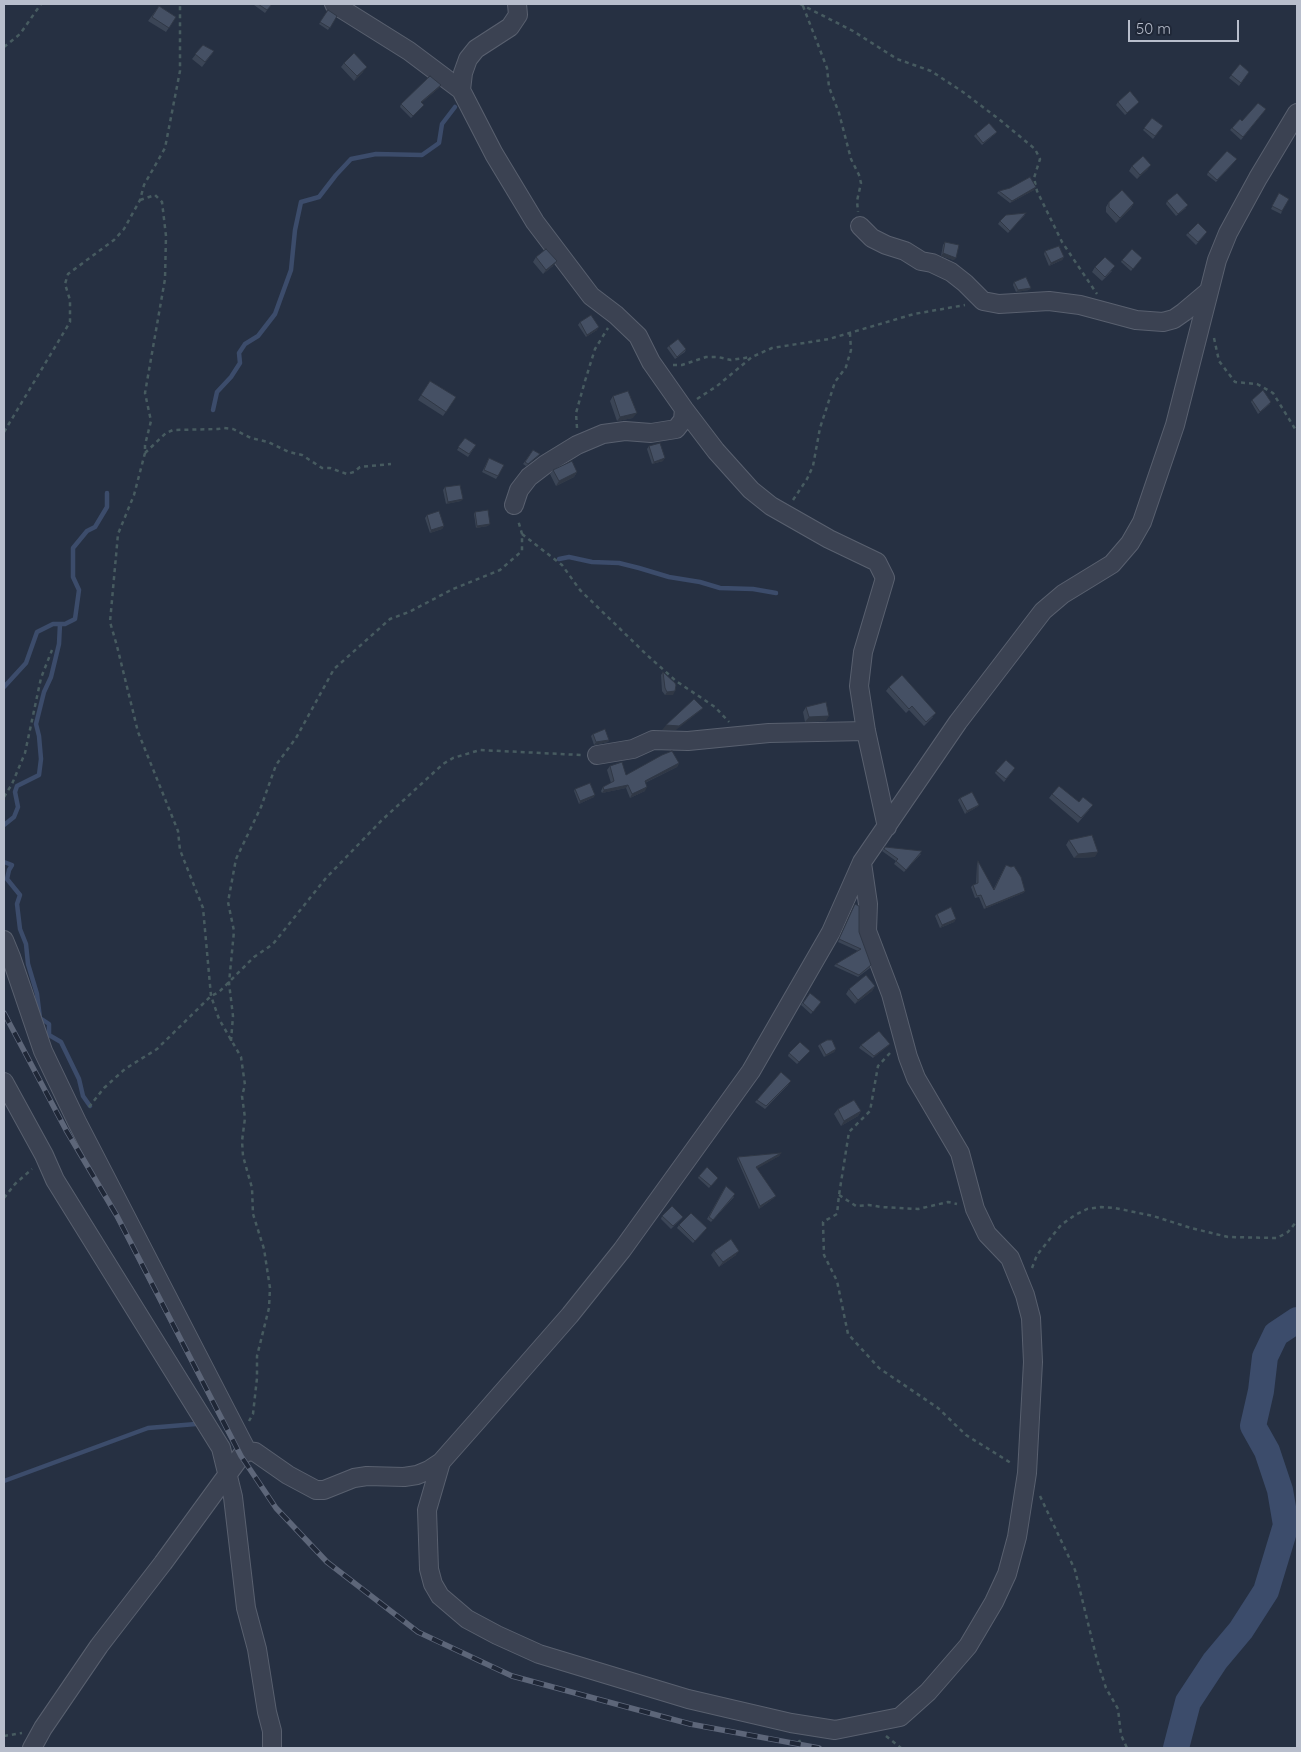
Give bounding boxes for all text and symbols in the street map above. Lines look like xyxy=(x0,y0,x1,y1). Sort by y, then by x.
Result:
scale bar xyxy=(1131,10,1242,42)
text: 50 m xyxy=(1136,19,1171,38)

